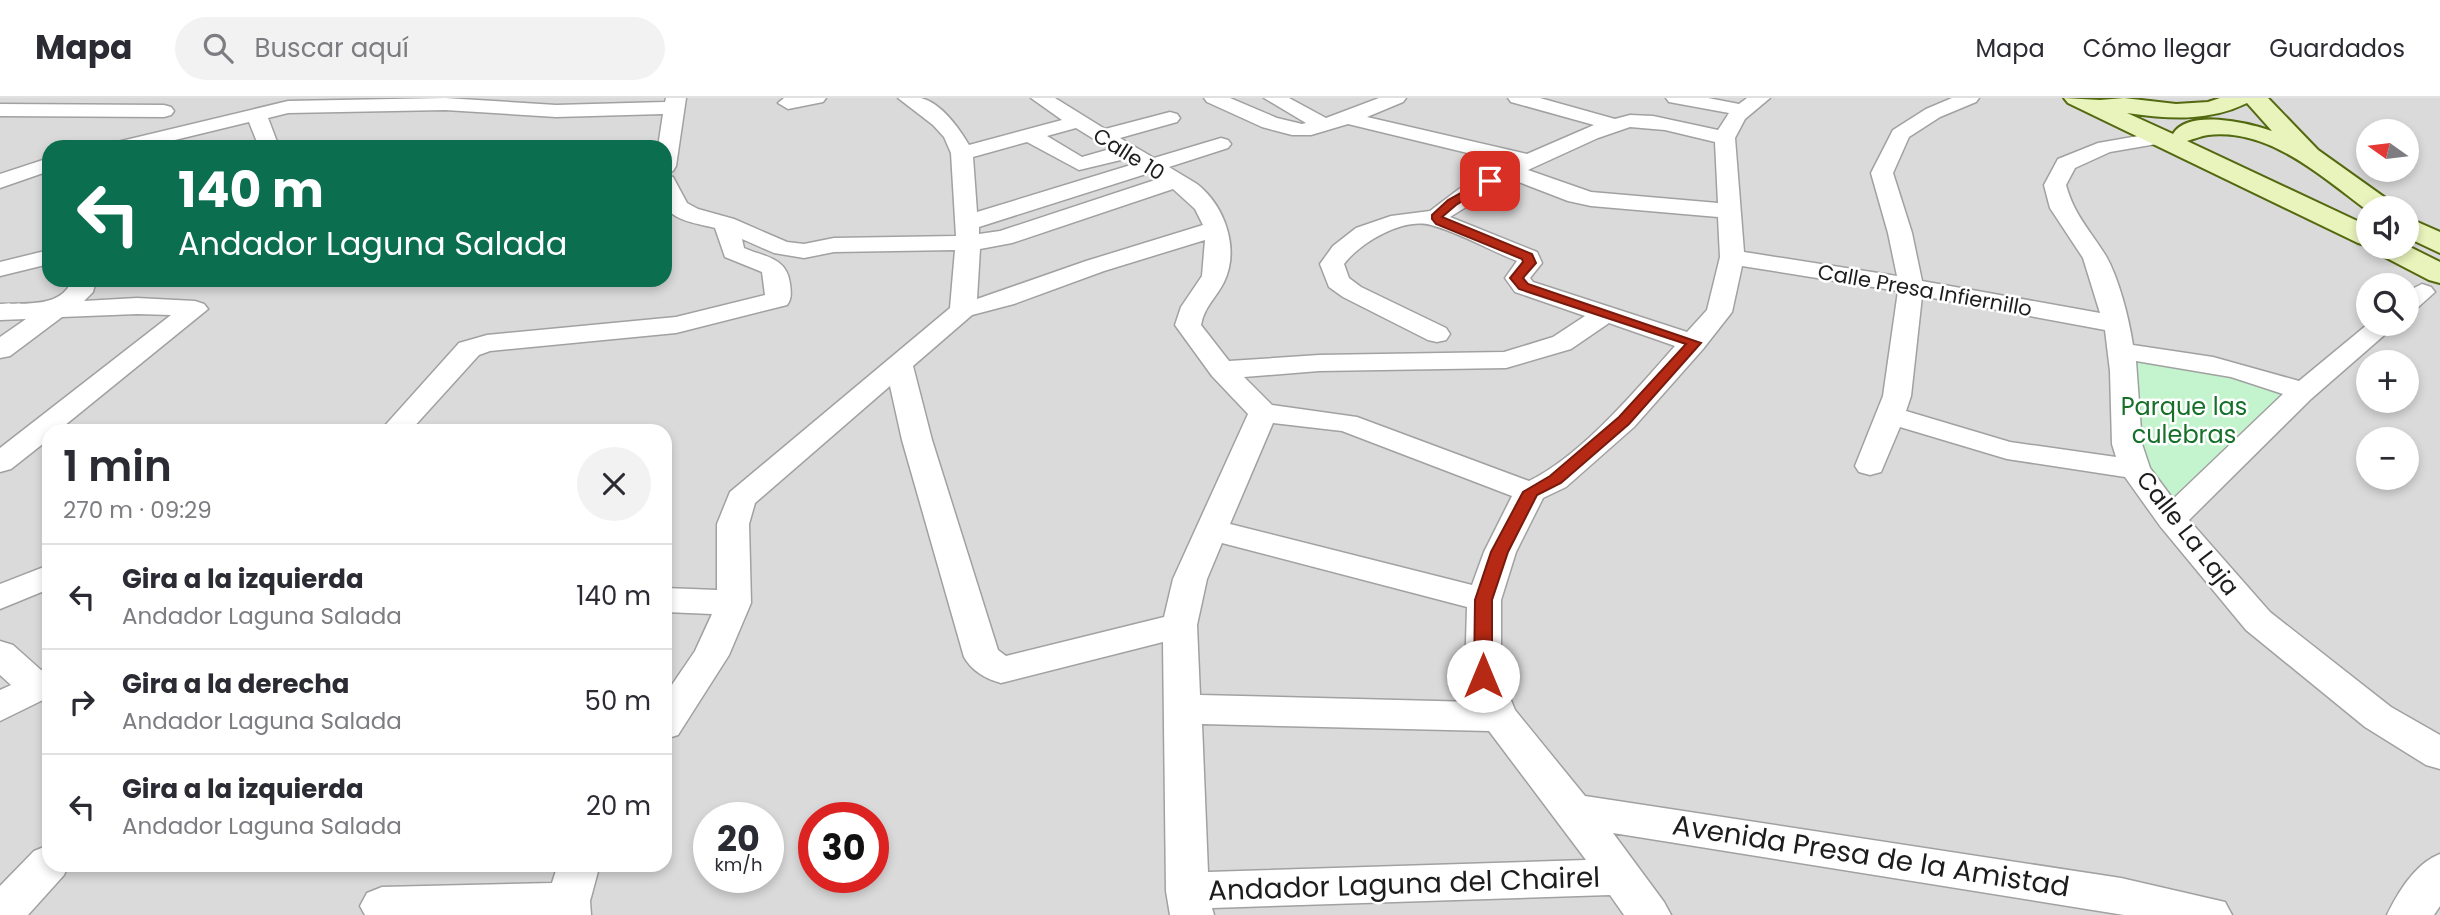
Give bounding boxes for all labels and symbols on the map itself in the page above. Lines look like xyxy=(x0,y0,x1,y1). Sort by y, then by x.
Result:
north arrow xyxy=(2356,119,2418,182)
street label: Calle 10 xyxy=(1088,121,1170,187)
pin xyxy=(1460,151,1520,211)
street label: Calle Presa Infiernillo xyxy=(1816,257,2034,323)
park label: Parque las culebras xyxy=(2121,390,2247,451)
street label: Calle La Laja xyxy=(2129,464,2247,602)
position arrow xyxy=(1446,639,1520,713)
speed limit sign: 30 xyxy=(798,802,889,893)
street label: Avenida Presa de la Amistad xyxy=(1670,805,2072,907)
street label: Andador Laguna del Chairel xyxy=(1207,858,1601,910)

